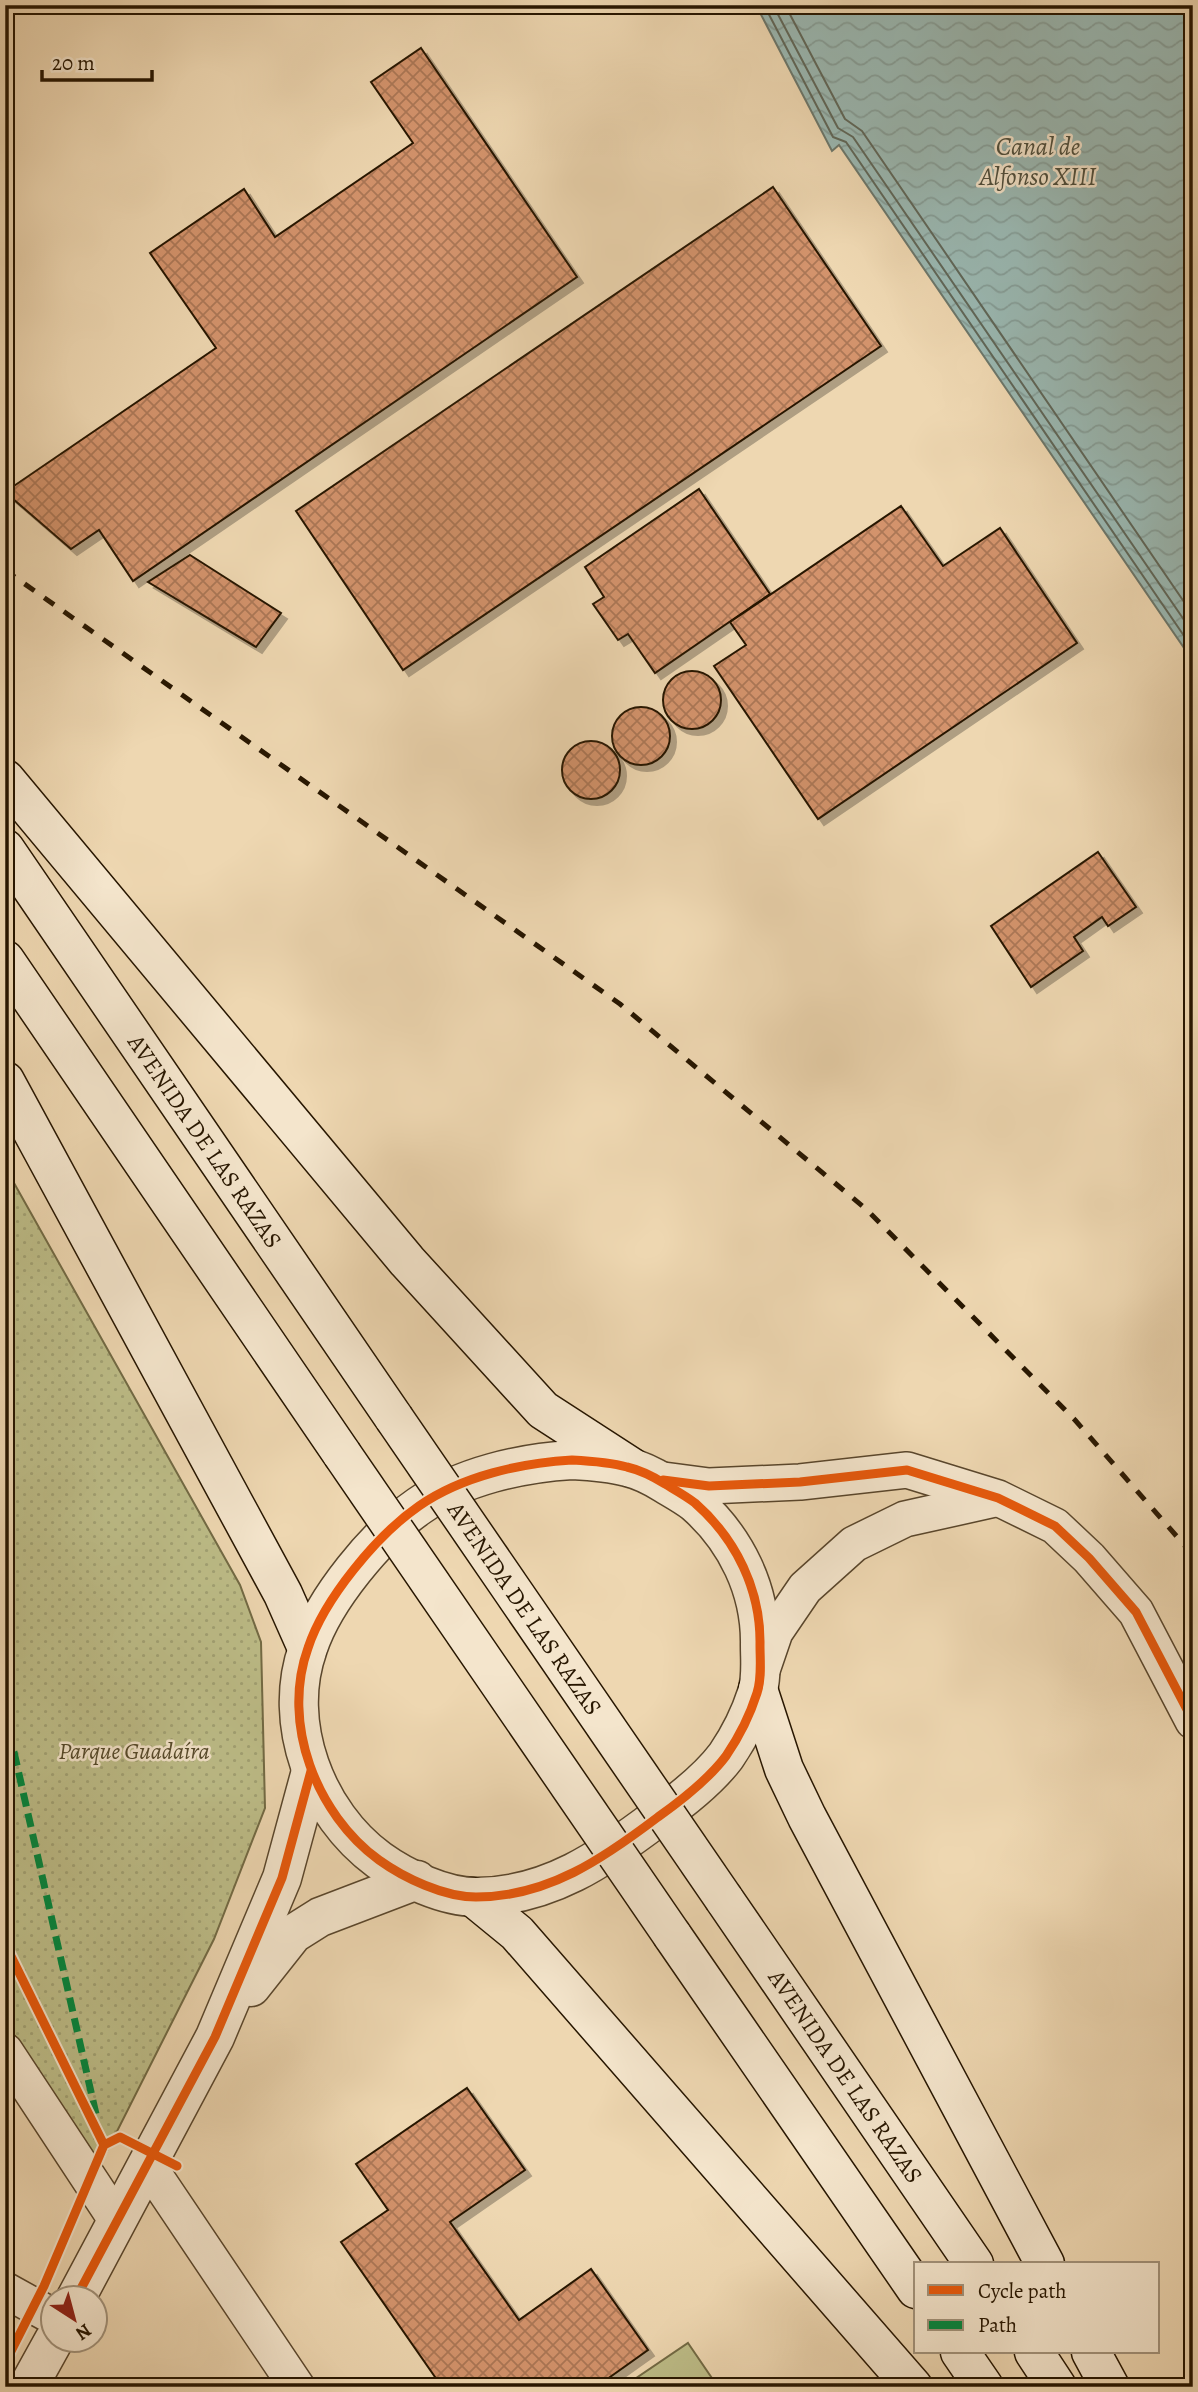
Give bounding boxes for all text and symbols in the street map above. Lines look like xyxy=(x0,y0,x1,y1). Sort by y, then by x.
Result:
scale bar xyxy=(42,38,152,82)
text: 20 m xyxy=(52,49,95,77)
water label: Canal de Alfonso XIII xyxy=(977,129,1097,194)
street label: AVENIDA DE LAS RAZAS xyxy=(120,1027,289,1254)
street label: AVENIDA DE LAS RAZAS xyxy=(440,1495,609,1722)
park label: Parque Guadaíra xyxy=(58,1735,210,1767)
street label: AVENIDA DE LAS RAZAS xyxy=(760,1962,930,2190)
legend xyxy=(914,2262,1160,2354)
text: Cycle path xyxy=(978,2277,1067,2305)
north arrow xyxy=(38,2284,108,2354)
text: Path xyxy=(978,2311,1017,2339)
text: N xyxy=(70,2317,97,2347)

